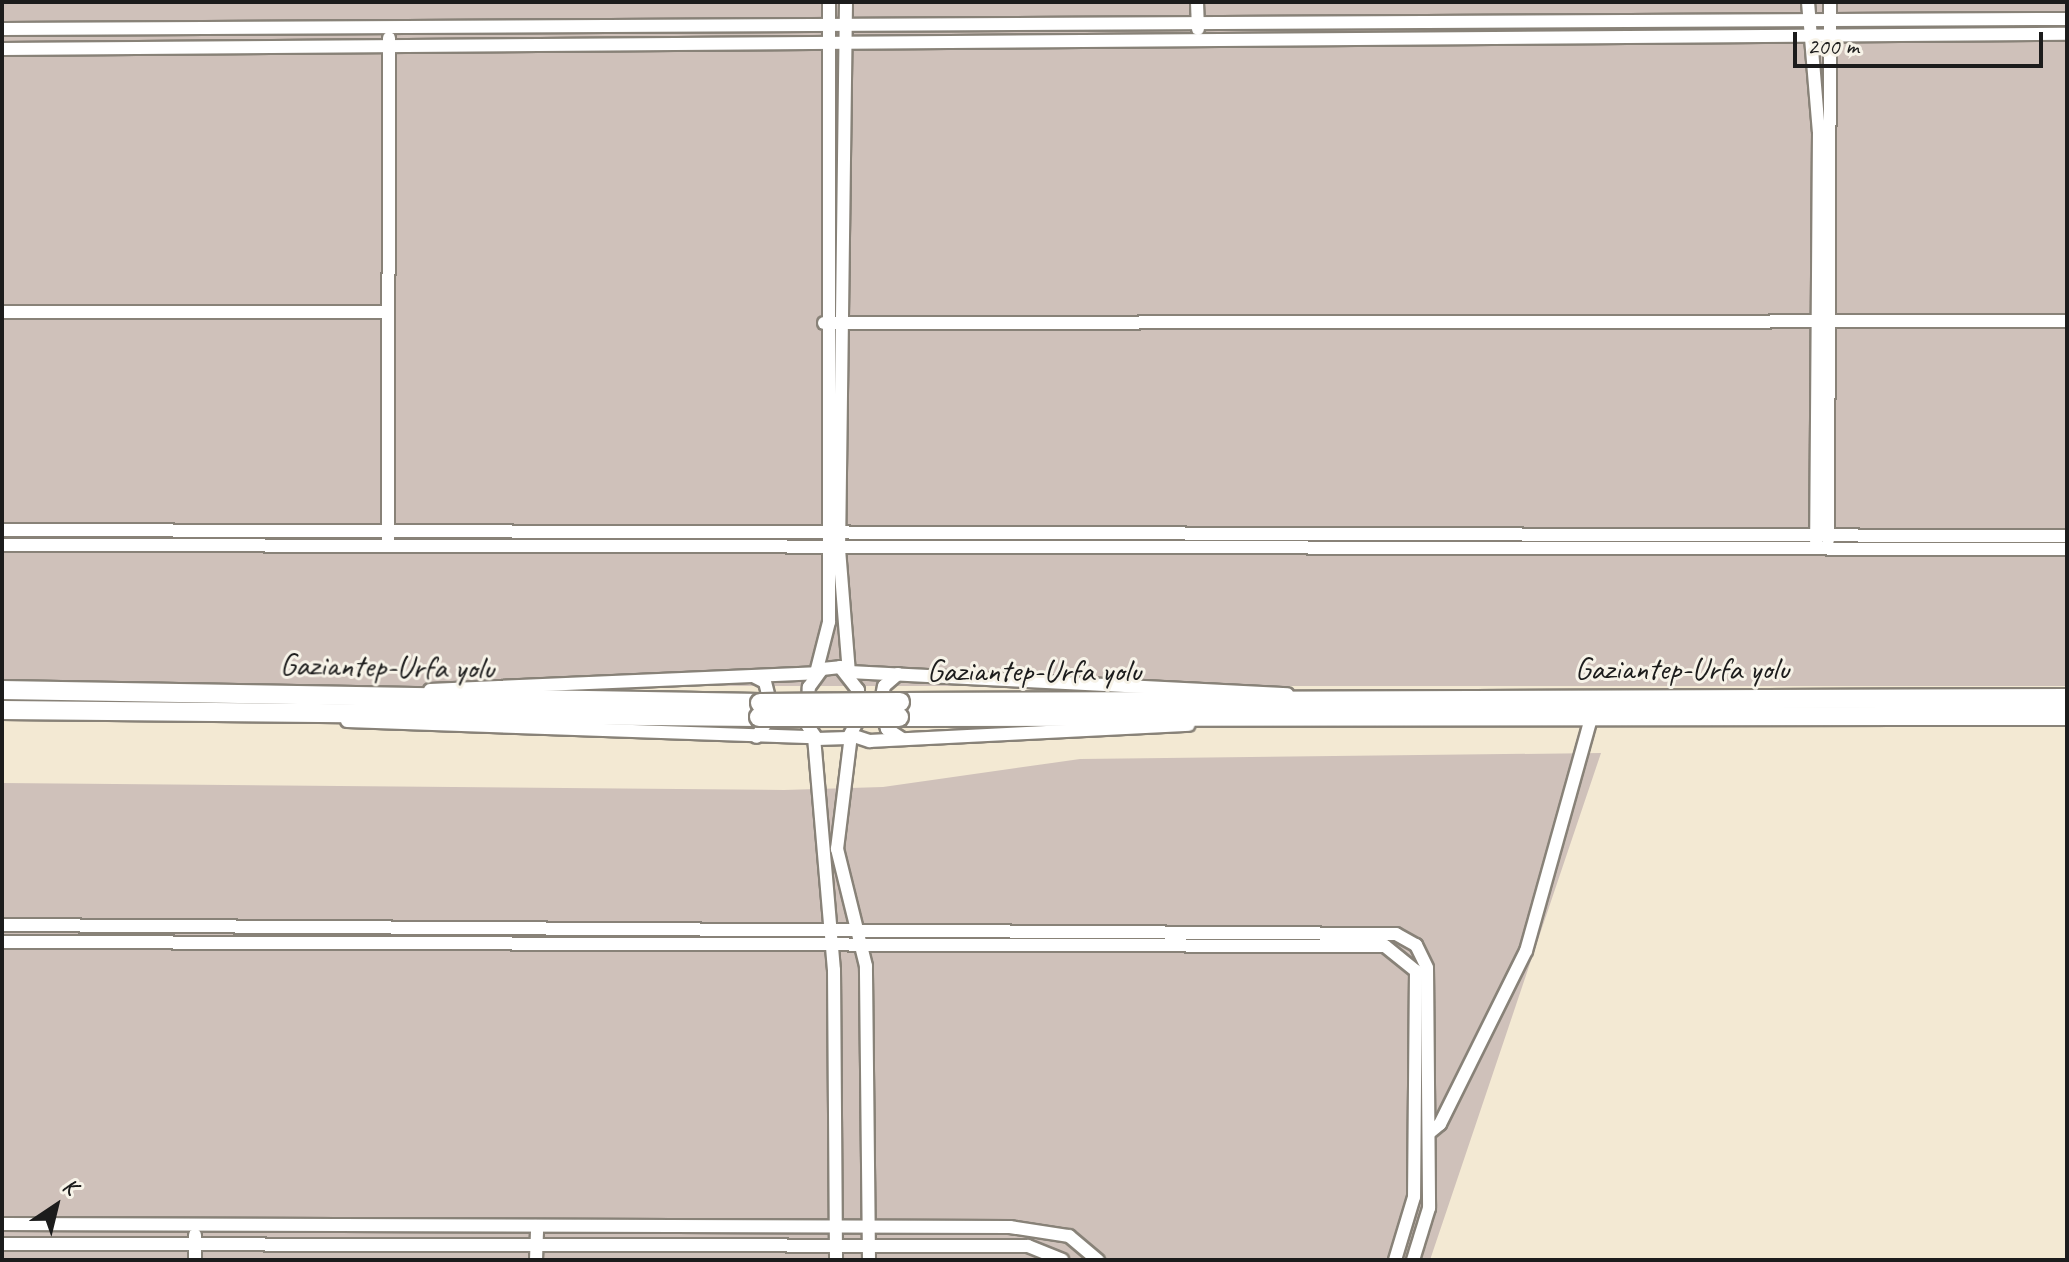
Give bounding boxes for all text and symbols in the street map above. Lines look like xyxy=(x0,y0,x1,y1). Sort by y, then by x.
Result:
scale bar xyxy=(1797,16,2047,66)
text: 200 m xyxy=(1807,31,1859,61)
street label: Gaziantep-Urfa yolu xyxy=(279,646,495,688)
street label: Gaziantep-Urfa yolu xyxy=(1575,650,1789,688)
street label: Gaziantep-Urfa yolu xyxy=(927,652,1141,690)
north arrow xyxy=(16,1166,96,1246)
text: K xyxy=(57,1172,82,1201)

